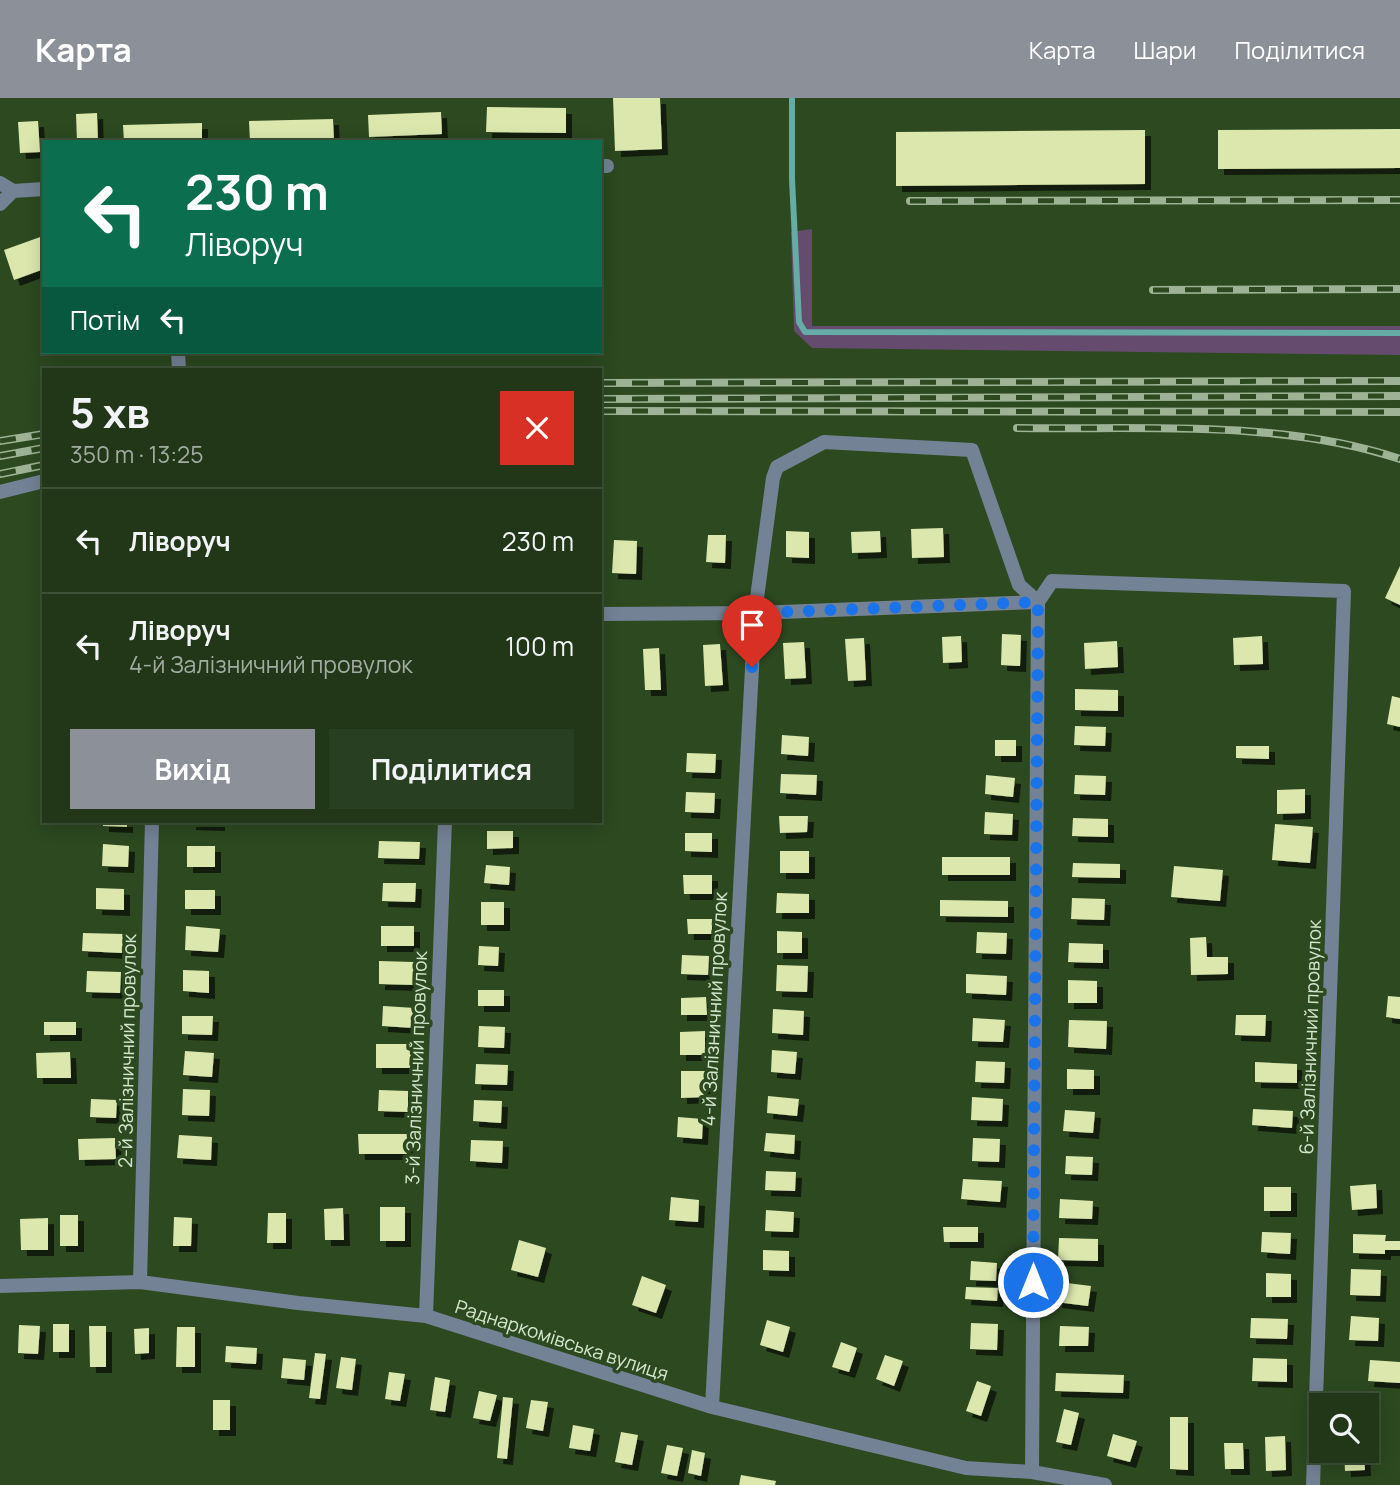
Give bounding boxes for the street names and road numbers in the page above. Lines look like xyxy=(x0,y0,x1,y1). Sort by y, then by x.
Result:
street label: 4-й Залізничний провулок xyxy=(695,891,733,1127)
street label: 6-й Залізничний провулок xyxy=(1293,919,1327,1155)
street label: 2-й Залізничний провулок xyxy=(112,933,142,1168)
street label: 3-й Залізничний провулок xyxy=(399,950,433,1185)
street label: Раднаркомівська вулиця xyxy=(452,1293,672,1387)

